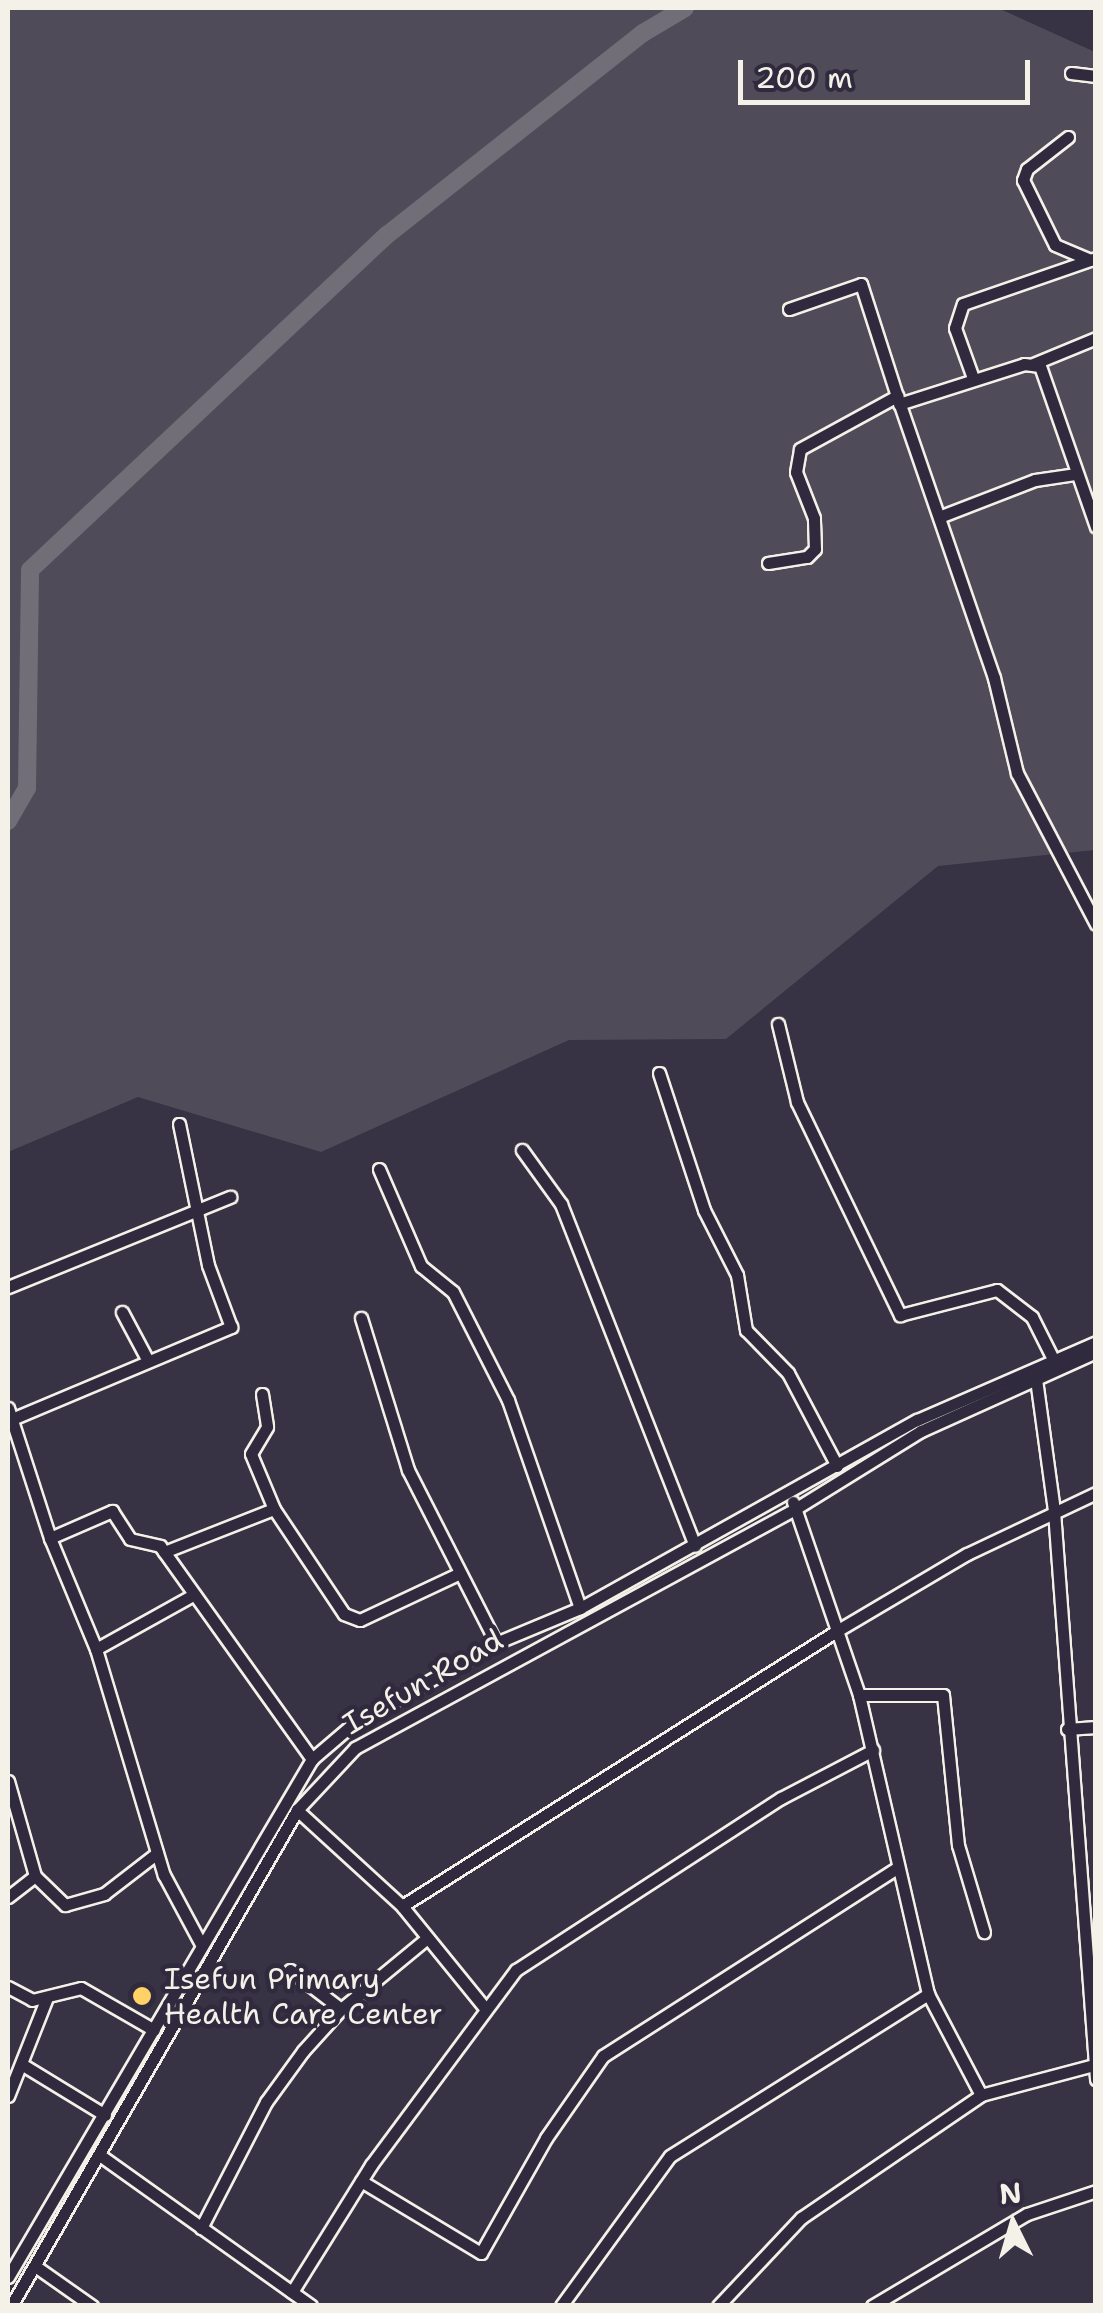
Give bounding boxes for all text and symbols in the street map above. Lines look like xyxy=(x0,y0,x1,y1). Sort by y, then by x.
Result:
scale bar xyxy=(743,40,1036,102)
text: 200 m xyxy=(755,57,853,98)
street label: Isefun Road xyxy=(337,1622,509,1742)
place label: Isefun Primary Health Care Center xyxy=(164,1961,443,2032)
marker: Isefun Primary Health Care Center xyxy=(129,1983,155,2009)
north arrow xyxy=(963,2173,1063,2273)
text: N xyxy=(998,2173,1023,2213)

